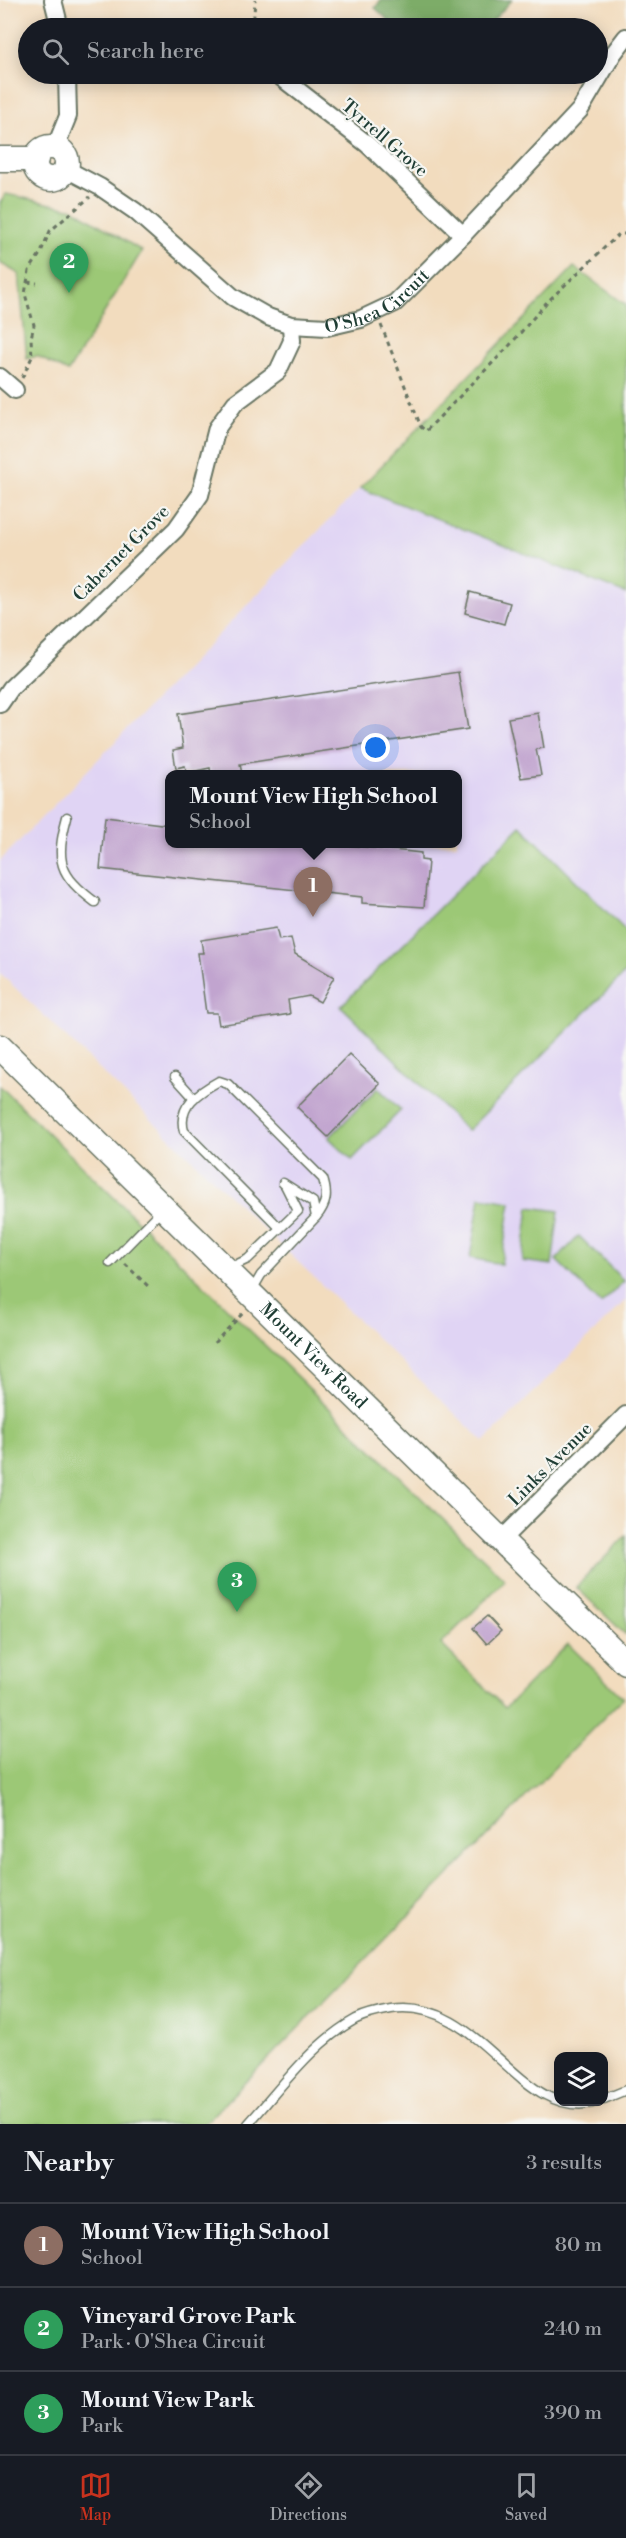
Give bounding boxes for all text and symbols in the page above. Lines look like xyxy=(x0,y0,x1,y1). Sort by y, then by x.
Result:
search box xyxy=(18,18,608,84)
icon: search xyxy=(39,35,72,68)
text: Search here xyxy=(87,38,204,65)
street label: Tyrrell Grove xyxy=(337,94,433,182)
pin: 2 xyxy=(50,244,88,293)
street label: O'Shea Circuit xyxy=(322,264,435,339)
street label: Cabernet Grove xyxy=(68,500,174,606)
your location xyxy=(361,733,390,762)
popup xyxy=(165,770,462,848)
text: Mount View High School xyxy=(189,783,438,810)
text: School xyxy=(189,810,251,835)
pin: 1 xyxy=(294,868,332,917)
street label: Mount View Road xyxy=(255,1298,372,1414)
street label: Links Avenue xyxy=(503,1417,597,1511)
pin: 3 xyxy=(218,1562,256,1612)
map controls xyxy=(554,2052,608,2106)
button: layers xyxy=(554,2052,608,2106)
text: Nearby xyxy=(24,2147,114,2179)
text: 3 results xyxy=(526,2151,602,2176)
text: Mount View High School xyxy=(81,2219,329,2246)
text: 1 xyxy=(39,2233,48,2258)
text: 80 m xyxy=(555,2233,602,2258)
text: School xyxy=(81,2246,143,2271)
text: Vineyard Grove Park xyxy=(81,2303,296,2330)
text: 2 xyxy=(37,2317,50,2342)
text: 240 m xyxy=(544,2317,602,2342)
text: Park · O'Shea Circuit xyxy=(81,2330,266,2355)
text: Mount View Park xyxy=(81,2387,255,2414)
text: 3 xyxy=(37,2401,50,2426)
text: 390 m xyxy=(544,2401,602,2426)
text: Park xyxy=(81,2414,123,2439)
tab: Map xyxy=(79,2469,112,2525)
tab: Directions xyxy=(270,2469,347,2525)
tab: Saved xyxy=(505,2469,547,2525)

